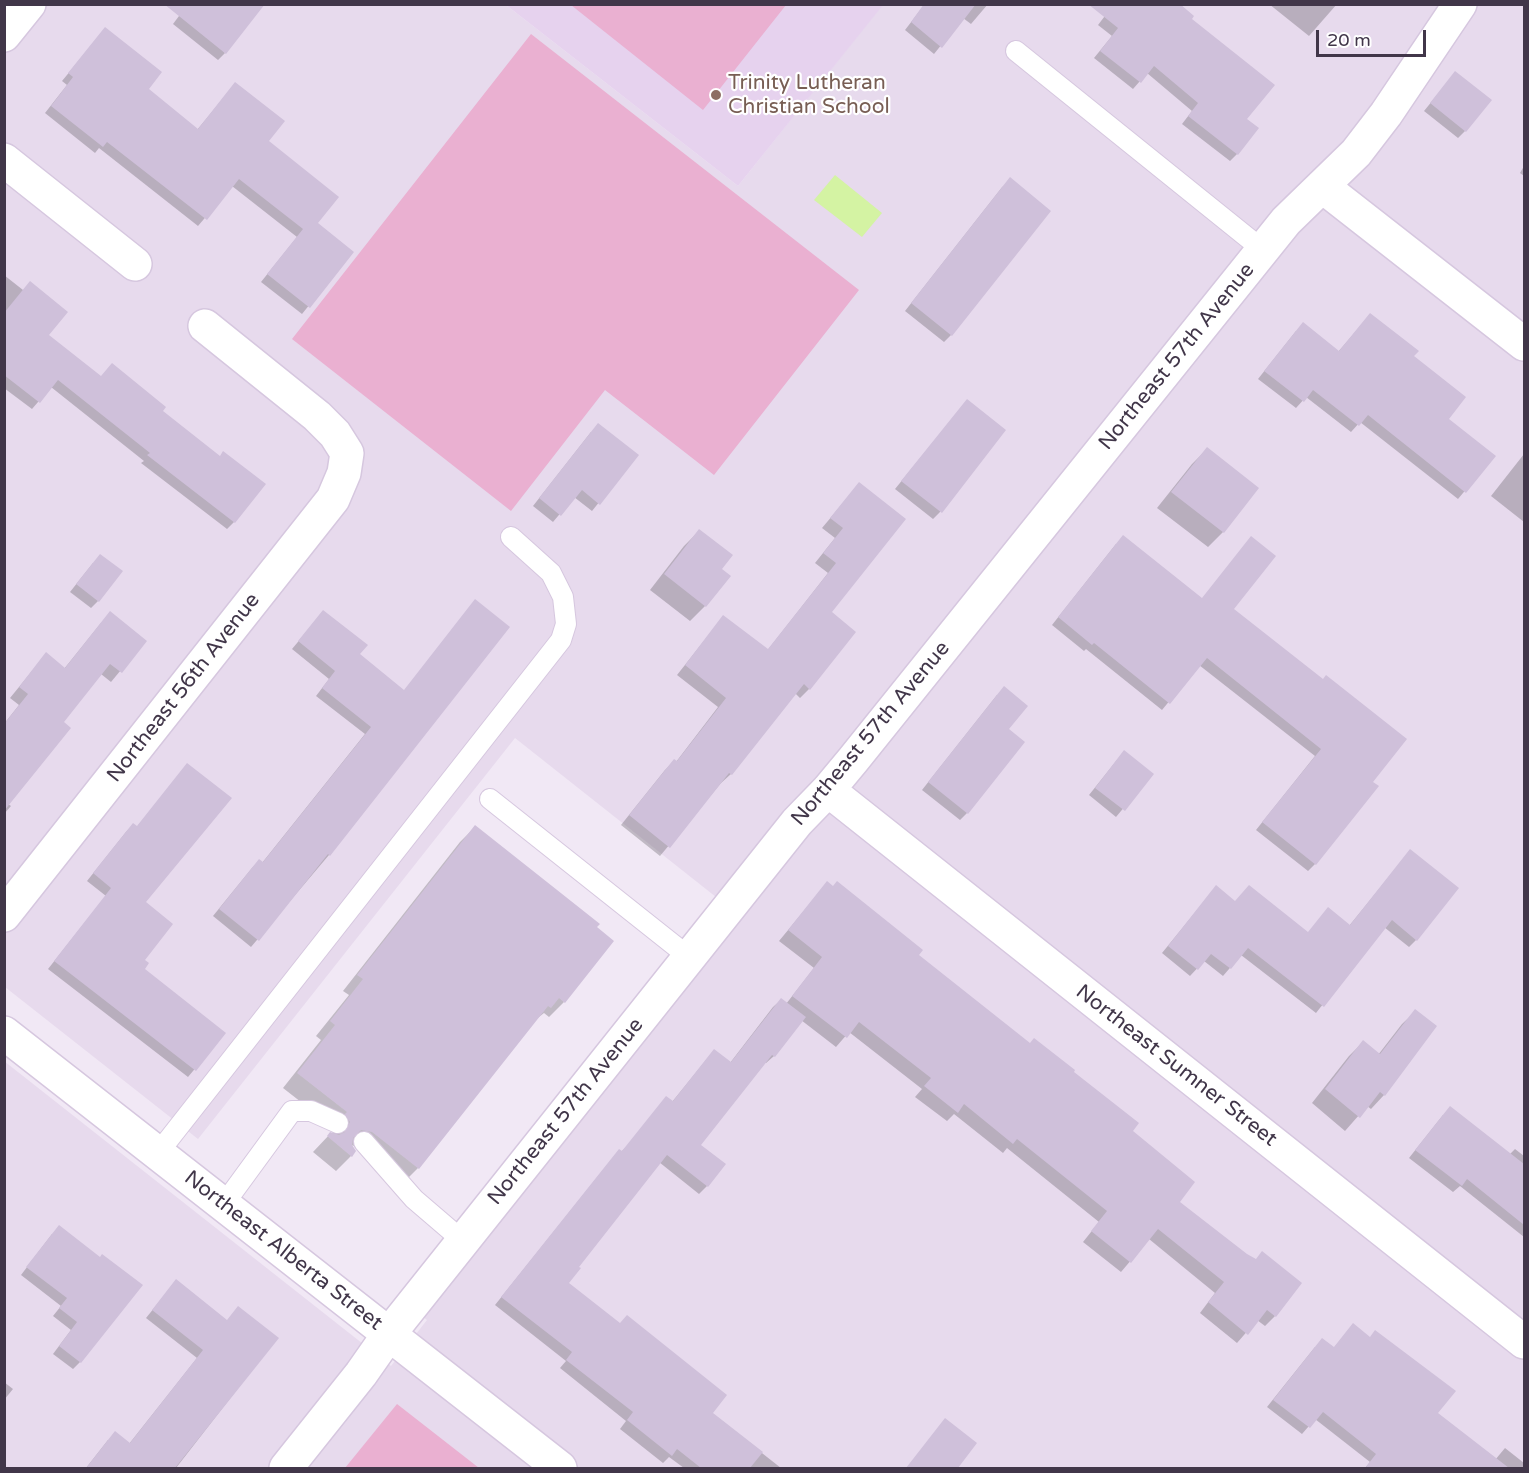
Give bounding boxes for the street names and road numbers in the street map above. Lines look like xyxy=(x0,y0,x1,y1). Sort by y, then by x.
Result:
street label: Northeast 57th Avenue xyxy=(1094,258,1260,456)
street label: Northeast 56th Avenue xyxy=(102,588,266,788)
street label: Northeast 57th Avenue xyxy=(786,637,956,831)
street label: Northeast Sumner Street xyxy=(1070,980,1282,1152)
street label: Northeast 57th Avenue xyxy=(483,1013,649,1211)
street label: Northeast Alberta Street xyxy=(179,1166,387,1336)

